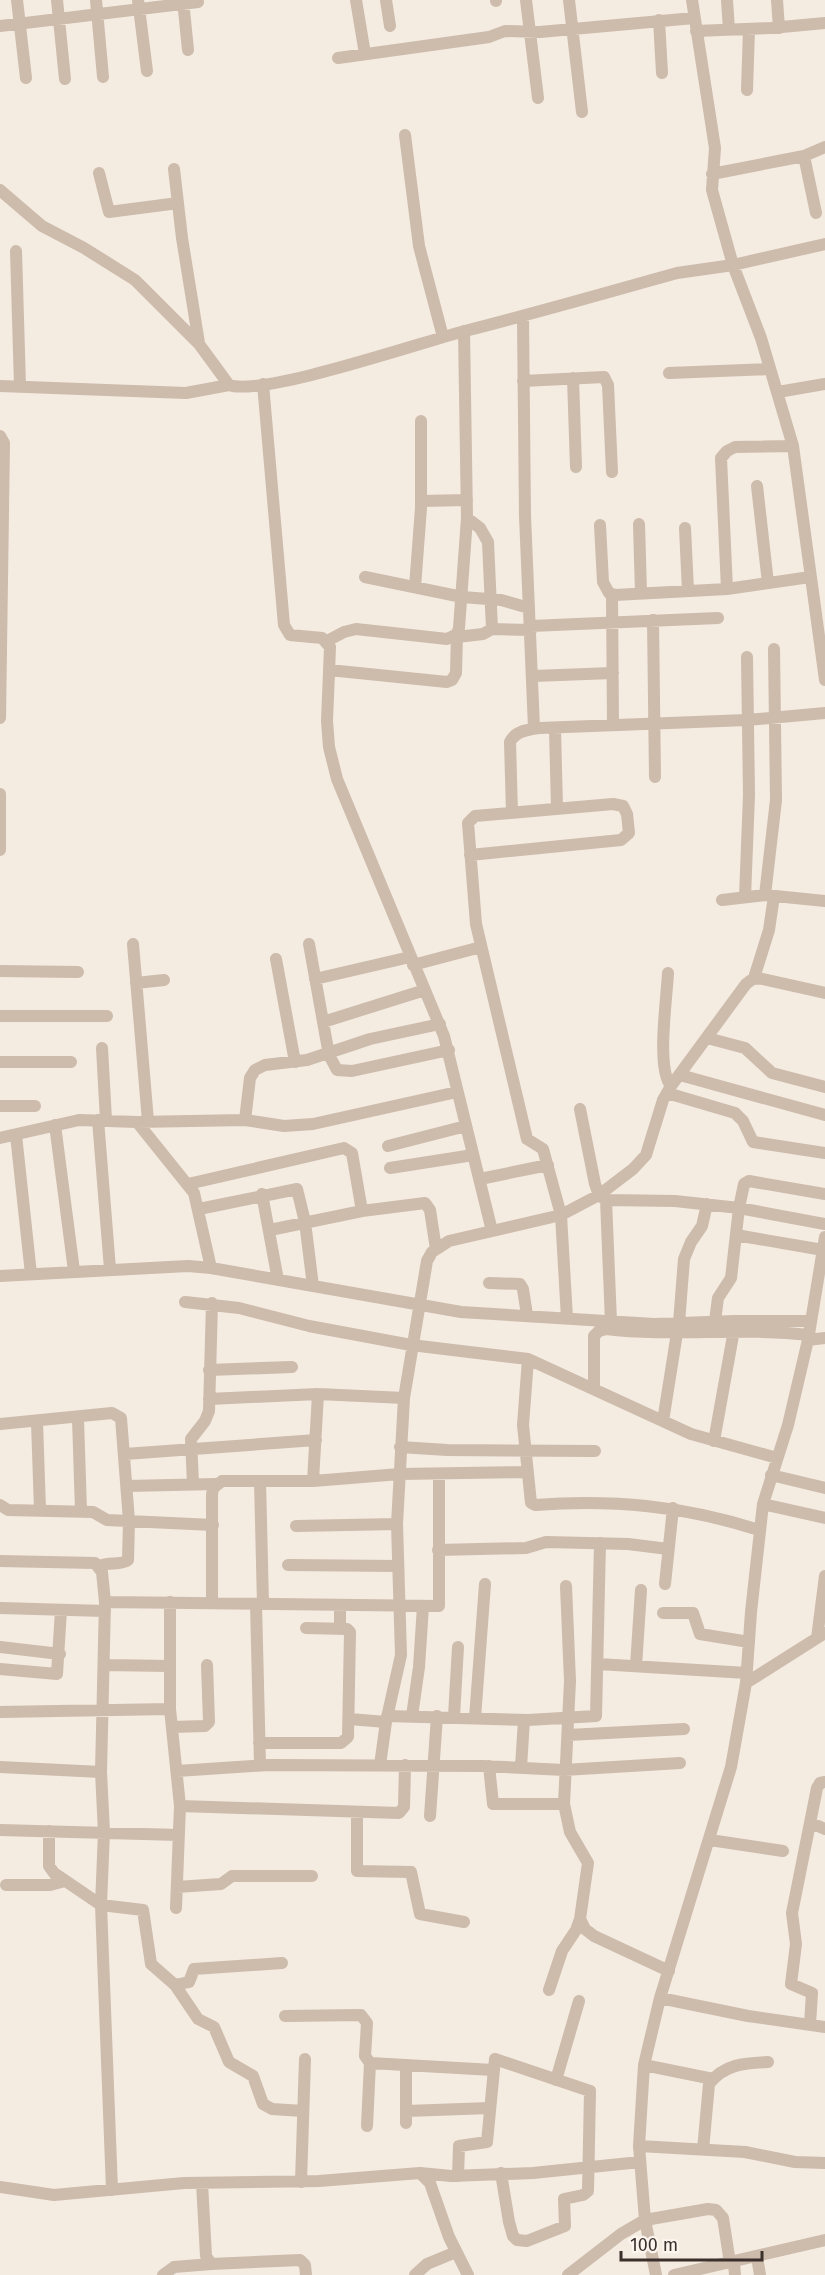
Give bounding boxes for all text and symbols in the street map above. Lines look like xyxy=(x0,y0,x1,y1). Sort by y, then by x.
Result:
scale bar xyxy=(621,2224,762,2262)
text: 100 m xyxy=(630,2234,678,2256)

